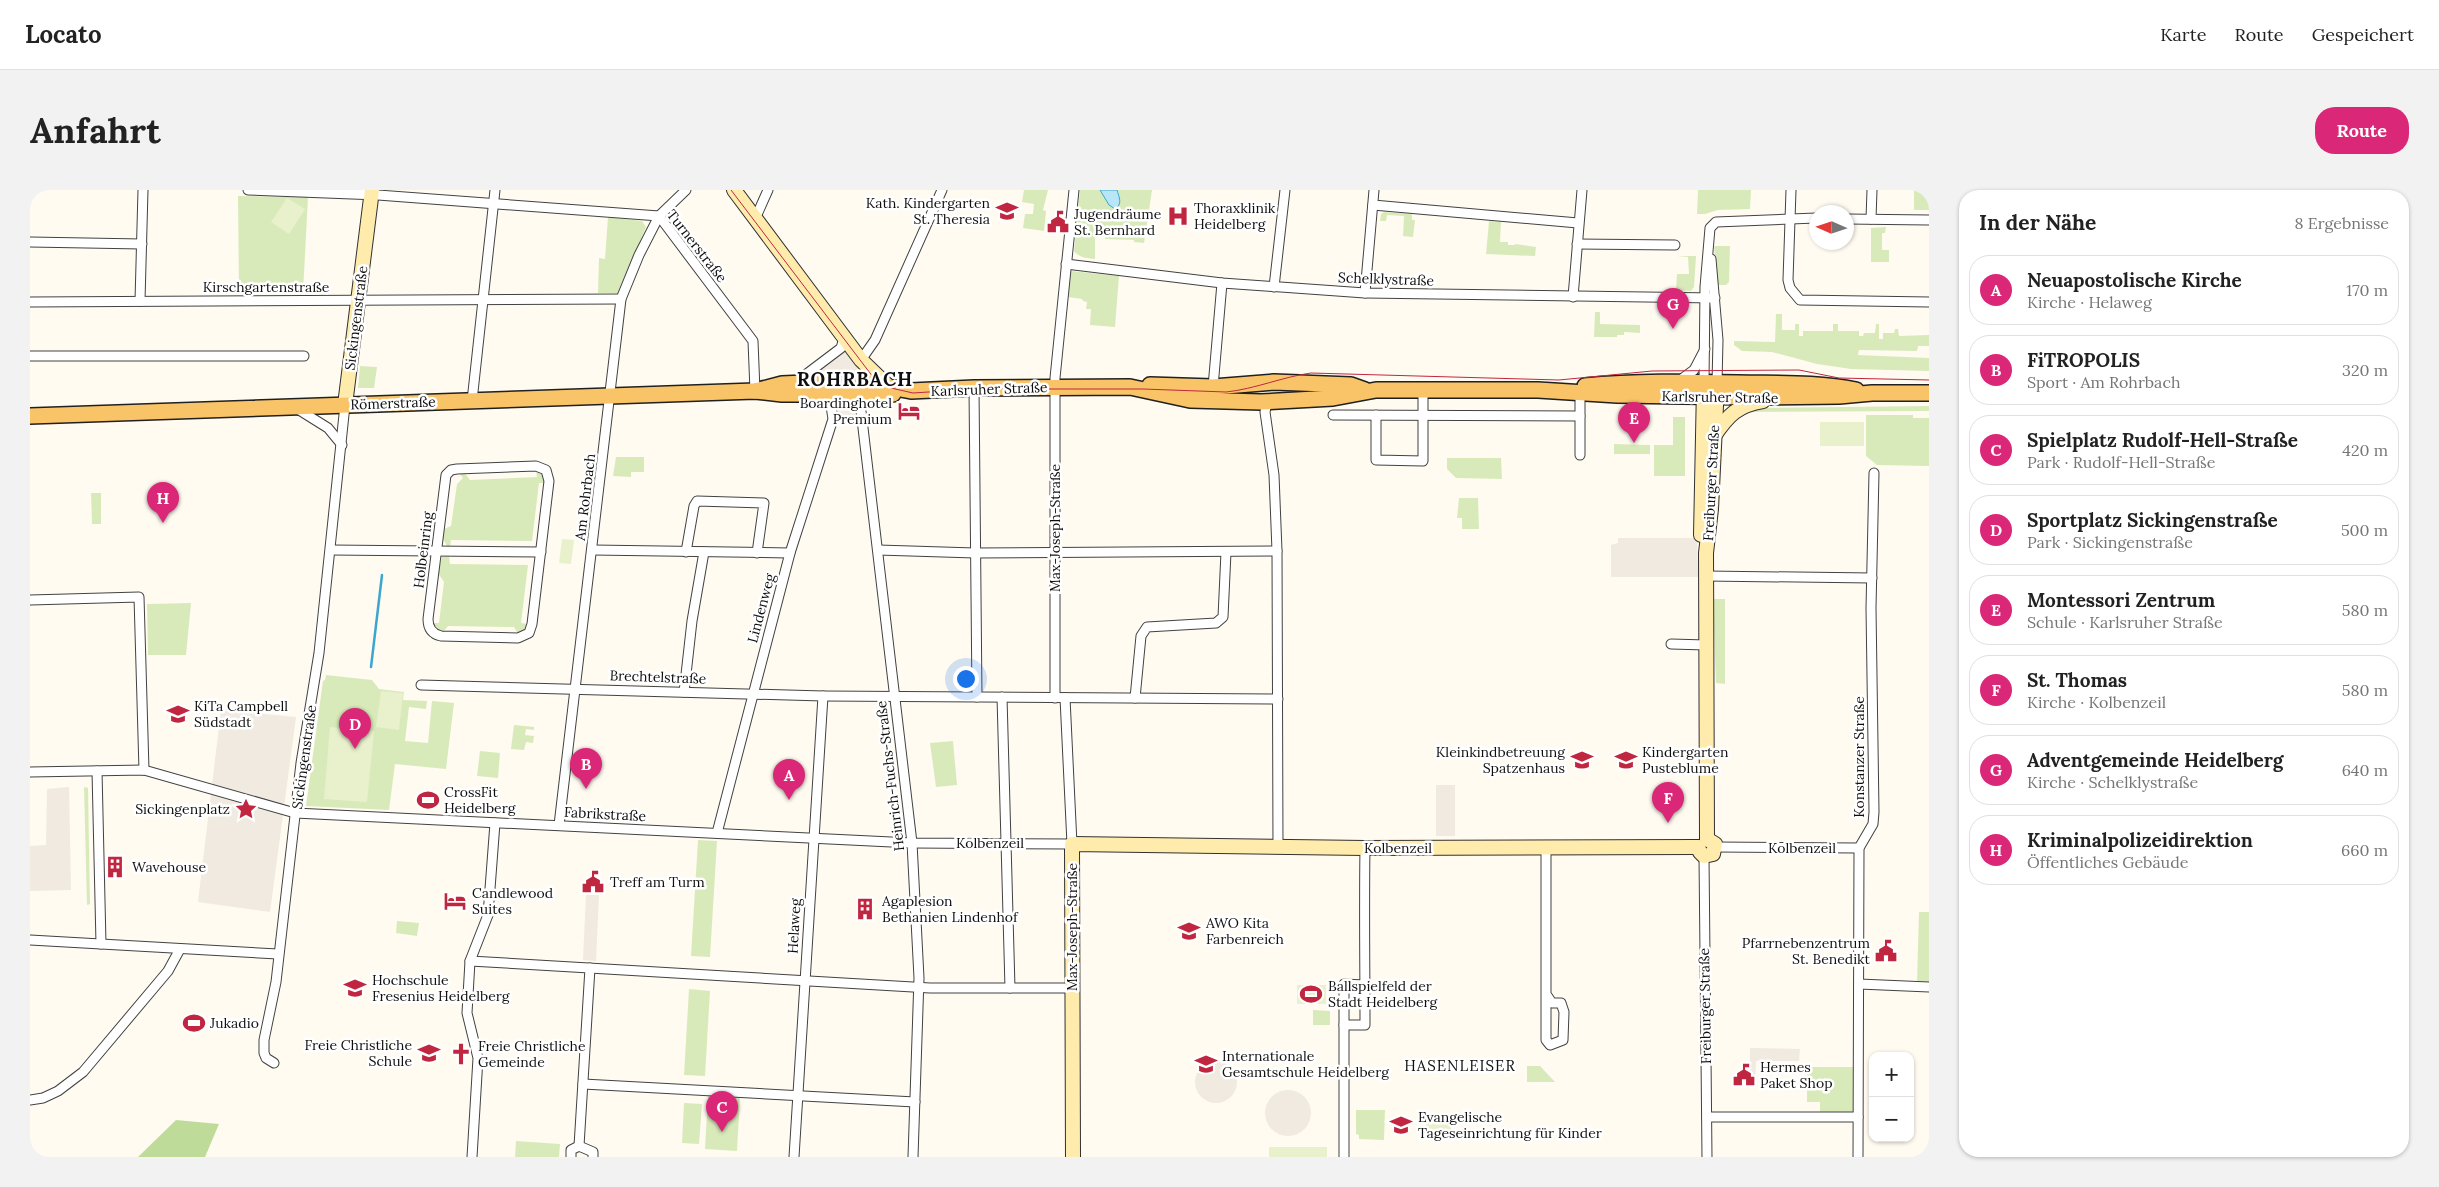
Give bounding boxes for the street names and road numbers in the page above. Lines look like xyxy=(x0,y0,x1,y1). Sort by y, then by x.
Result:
street label: Turnerstraße xyxy=(663,206,731,286)
street label: Sickingenstraße xyxy=(341,264,371,371)
street label: Schelklystraße xyxy=(1338,268,1435,290)
street label: Kirschgartenstraße xyxy=(203,278,330,296)
street label: Karlsruher Straße xyxy=(930,378,1048,400)
street label: Karlsruher Straße xyxy=(1661,387,1779,407)
street label: Römerstraße xyxy=(350,393,436,413)
street label: Freiburger Straße xyxy=(1699,424,1723,541)
street label: Am Rohrbach xyxy=(571,453,599,542)
street label: Max-Joseph-Straße xyxy=(1046,463,1064,592)
street label: Holbeinring xyxy=(409,510,437,589)
street label: Lindenweg xyxy=(743,571,779,645)
street label: Brechtelstraße xyxy=(609,666,707,688)
street label: Konstanzer Straße xyxy=(1850,696,1868,818)
street label: Heinrich-Fuchs-Straße xyxy=(872,699,908,852)
street label: Sickingenstraße xyxy=(288,703,320,810)
street label: Fabrikstraße xyxy=(563,803,647,825)
street label: Kolbenzeil xyxy=(956,834,1024,852)
street label: Kolbenzeil xyxy=(1364,839,1432,857)
street label: Kolbenzeil xyxy=(1768,839,1836,857)
street label: Max-Joseph-Straße xyxy=(1063,862,1081,991)
street label: Helaweg xyxy=(784,898,804,954)
street label: Freiburger Straße xyxy=(1695,947,1715,1064)

